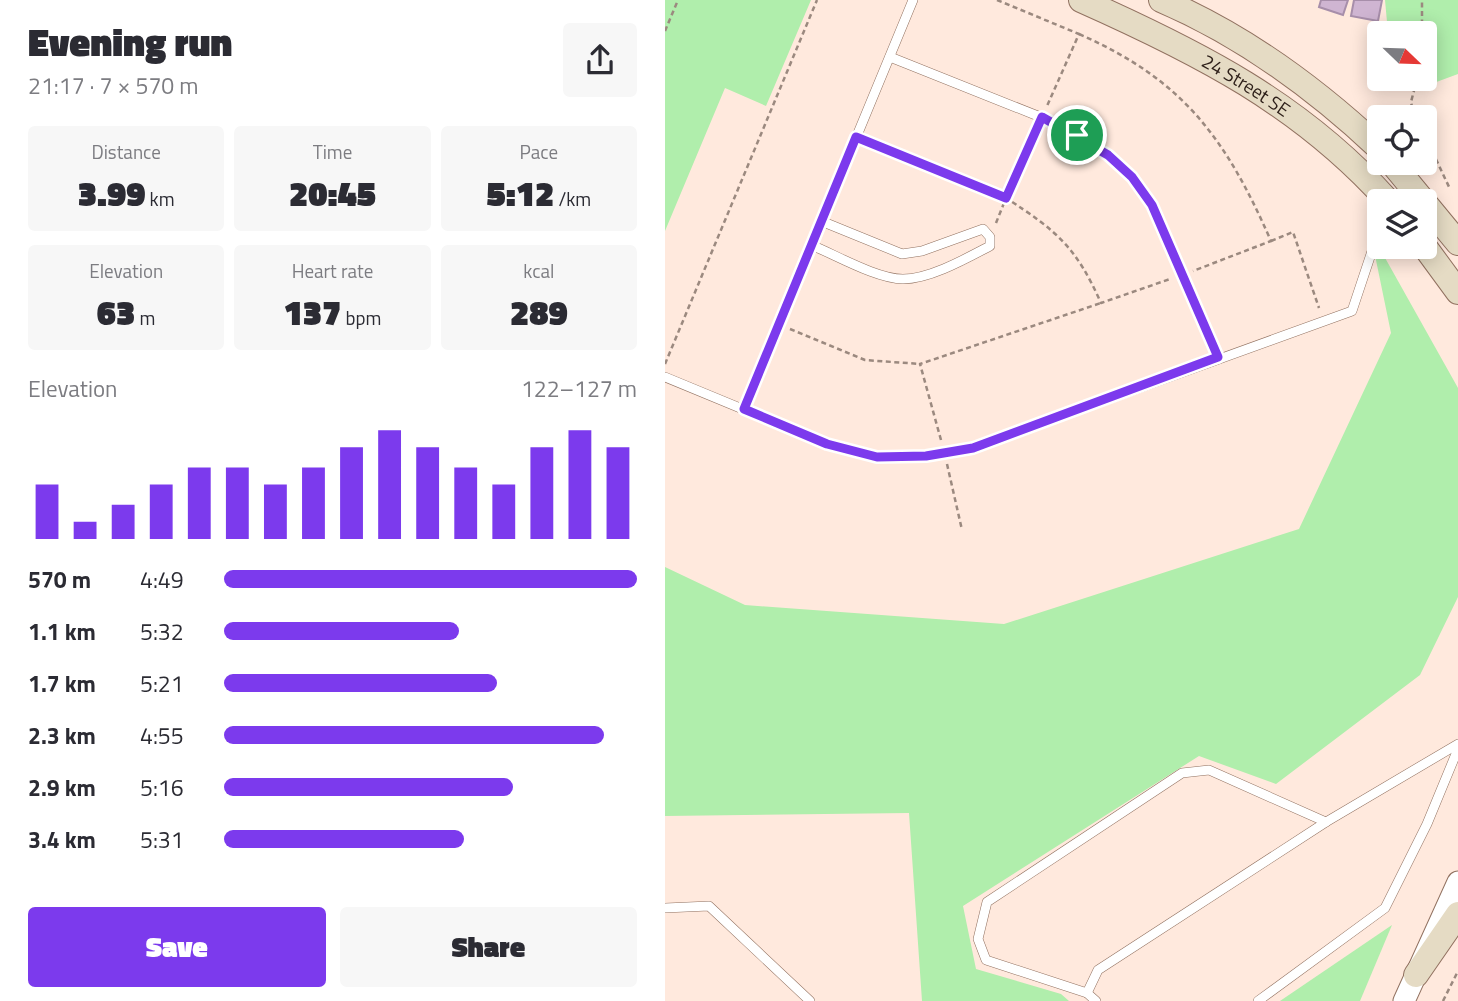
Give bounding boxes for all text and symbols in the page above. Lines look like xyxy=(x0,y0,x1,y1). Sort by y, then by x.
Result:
text: Evening run xyxy=(28,13,232,71)
north arrow xyxy=(1367,21,1437,91)
map controls xyxy=(1367,21,1437,259)
button: share xyxy=(563,23,637,97)
street label: 24 Street SE xyxy=(1197,46,1297,123)
text: 21:17 · 7 × 570 m xyxy=(28,68,198,103)
pin xyxy=(1047,105,1107,165)
button: locate xyxy=(1367,105,1437,175)
icon: arrive xyxy=(1058,116,1096,154)
text: Distance xyxy=(91,137,161,166)
text: Time xyxy=(313,137,352,166)
text: Pace xyxy=(520,137,558,166)
text: 3.99 xyxy=(78,166,145,220)
text: 20:45 xyxy=(289,166,376,220)
text: 5:12 xyxy=(486,166,554,220)
text: km xyxy=(145,184,175,213)
text: /km xyxy=(554,184,591,213)
button: layers xyxy=(1367,189,1437,259)
text: Elevation xyxy=(89,256,163,285)
text: Heart rate xyxy=(292,256,373,285)
text: kcal xyxy=(523,256,554,285)
text: 63 xyxy=(97,285,135,339)
text: 137 xyxy=(284,285,341,339)
text: 289 xyxy=(510,285,568,339)
text: m xyxy=(135,303,155,332)
text: bpm xyxy=(341,303,381,332)
text: Elevation xyxy=(28,371,117,406)
text: 122–127 m xyxy=(521,371,637,406)
text: 570 m xyxy=(28,562,91,597)
text: 4:49 xyxy=(140,562,184,597)
text: 1.1 km xyxy=(28,614,96,649)
text: 5:32 xyxy=(140,614,184,649)
text: 1.7 km xyxy=(28,666,96,701)
text: 5:21 xyxy=(140,666,184,701)
text: 2.3 km xyxy=(28,718,96,753)
text: 4:55 xyxy=(140,718,184,753)
text: 2.9 km xyxy=(28,770,96,805)
text: 5:16 xyxy=(140,770,184,805)
text: 3.4 km xyxy=(28,822,96,857)
text: 5:31 xyxy=(140,822,184,857)
button: Save xyxy=(28,907,326,987)
button: Share xyxy=(340,907,637,987)

